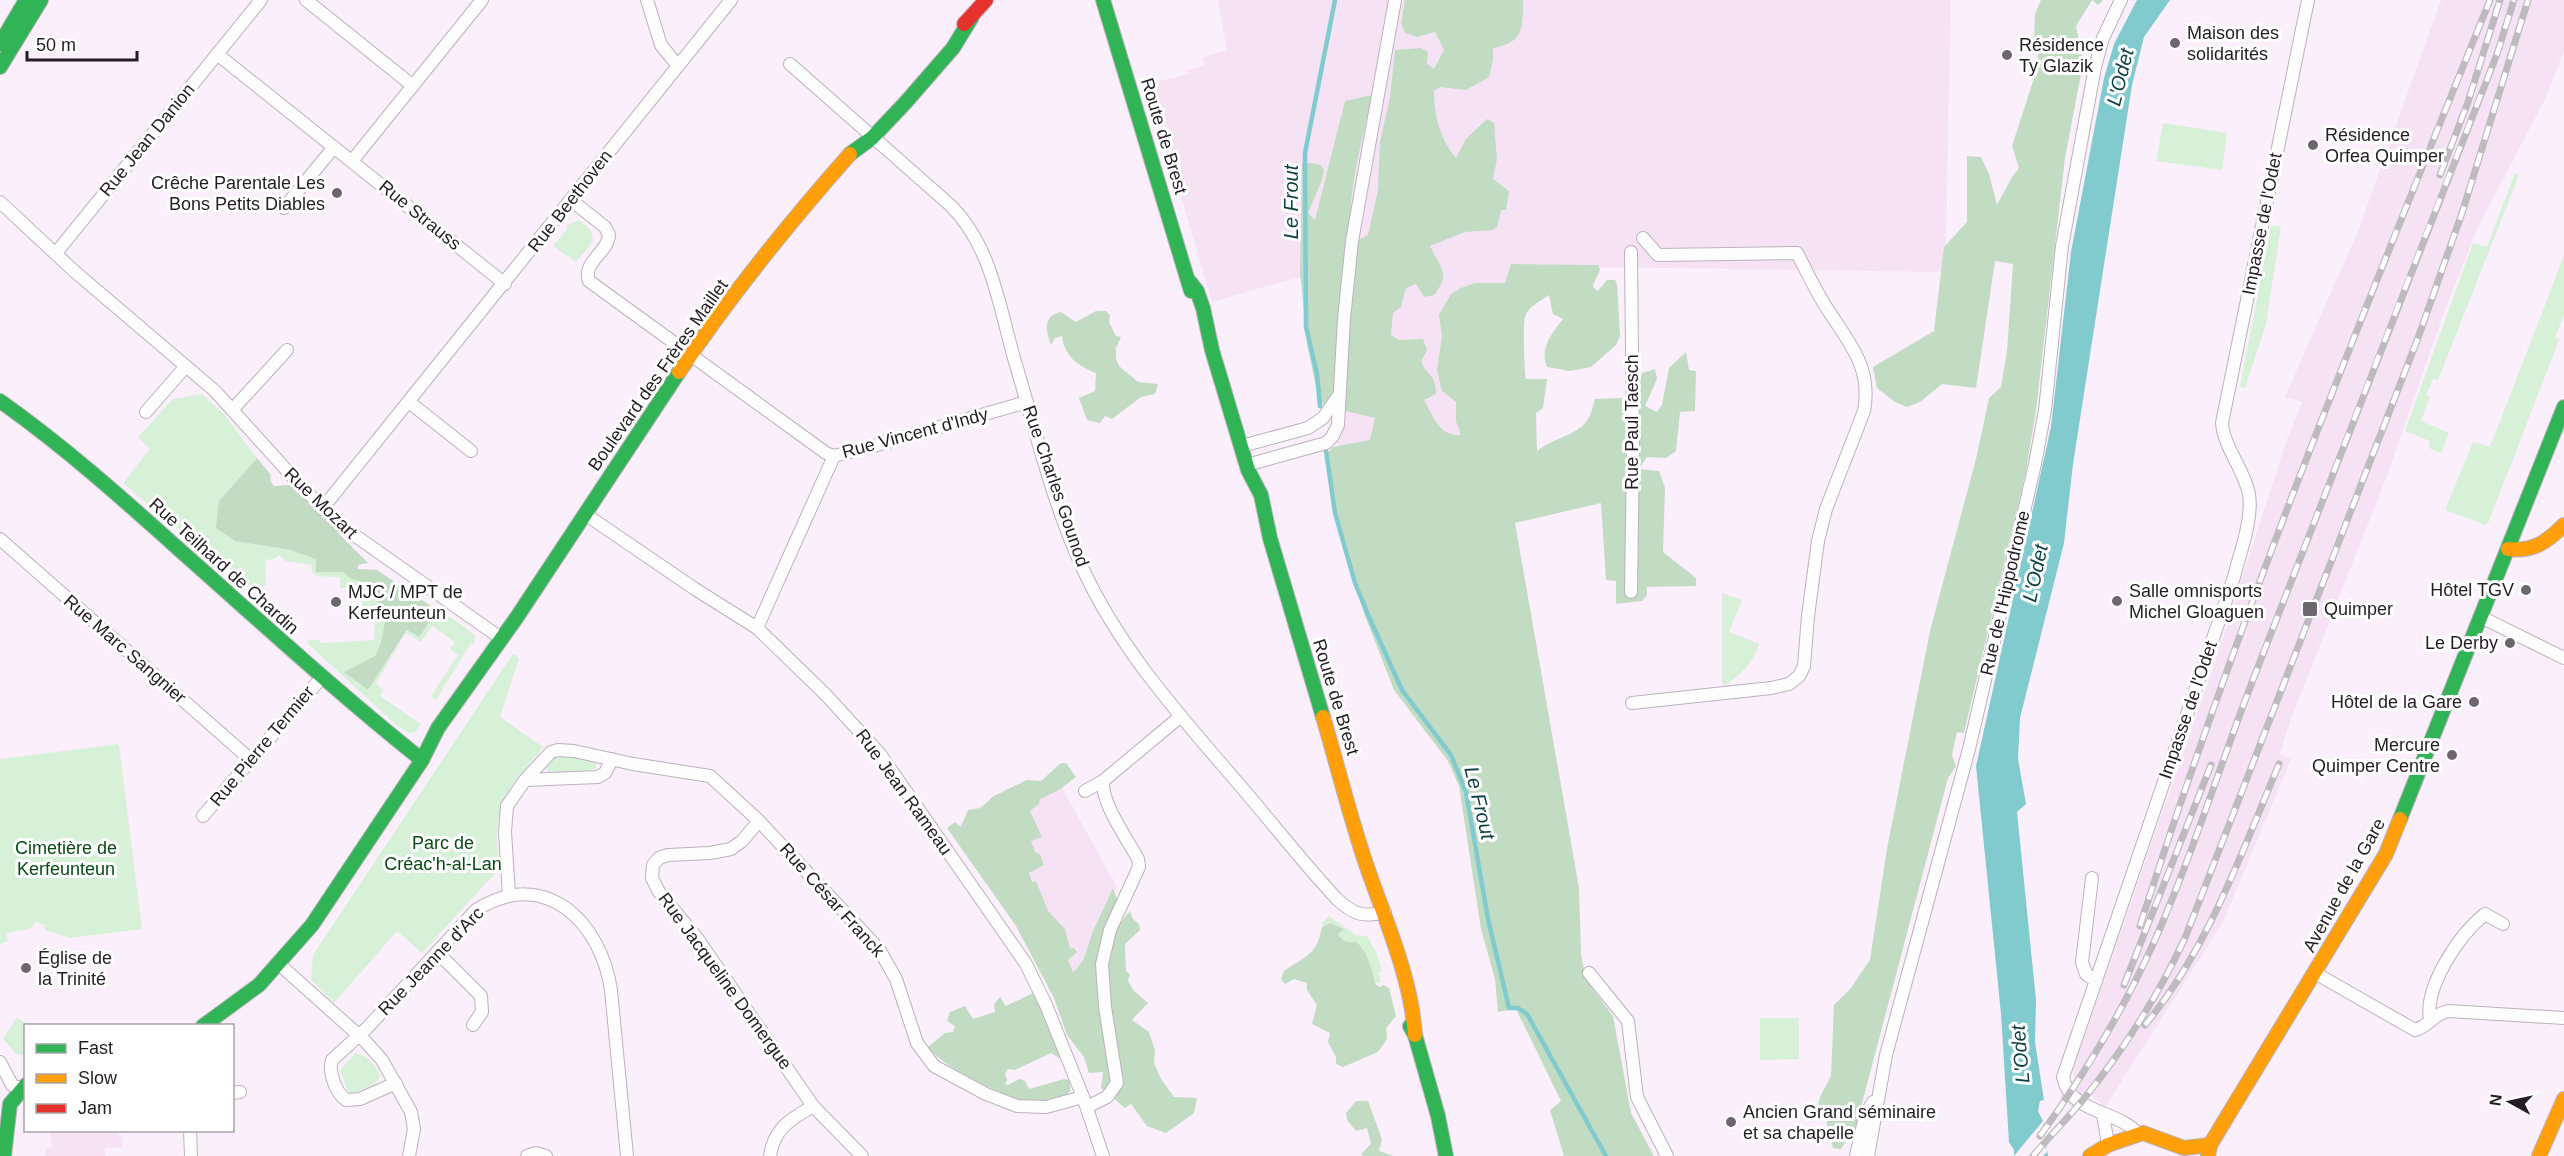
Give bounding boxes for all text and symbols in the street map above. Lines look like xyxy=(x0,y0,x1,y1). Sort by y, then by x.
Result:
place label: Maison des solidarités xyxy=(2187,23,2279,64)
scale bar xyxy=(27,24,136,62)
text: 50 m xyxy=(36,35,76,55)
place label: Résidence Ty Glazik xyxy=(2019,35,2104,76)
marker: Maison des solidarités xyxy=(2168,36,2182,50)
water label: L'Odet xyxy=(2102,45,2138,108)
marker: Résidence Ty Glazik xyxy=(2000,48,2014,62)
street label: Route de Brest xyxy=(1137,76,1191,196)
street label: Rue Jean Danion xyxy=(95,80,199,200)
place label: Résidence Orfea Quimper xyxy=(2325,125,2444,166)
marker: Résidence Orfea Quimper xyxy=(2306,138,2320,152)
street label: Rue Beethoven xyxy=(524,146,616,256)
street label: Impasse de l'Odet xyxy=(2238,151,2286,297)
water label: Le Frout xyxy=(1280,163,1302,239)
place label: Crêche Parentale Les Bons Petits Diables xyxy=(151,173,325,214)
street label: Rue Strauss xyxy=(375,176,465,254)
marker: Crêche Parentale Les Bons Petits Diables xyxy=(330,186,344,200)
street label: Boulevard des Frères Maillet xyxy=(584,275,732,475)
street label: Rue Paul Taesch xyxy=(1622,354,1642,490)
street label: Rue Charles Gounod xyxy=(1019,403,1093,569)
street label: Rue Vincent d'Indy xyxy=(840,404,990,462)
street label: Rue Mozart xyxy=(281,463,361,543)
street label: Rue Teilhard de Chardin xyxy=(145,494,303,638)
street label: Rue de l'Hippodrome xyxy=(1976,509,2034,677)
water label: L'Odet xyxy=(2018,541,2052,604)
place label: Hôtel TGV xyxy=(2430,580,2514,600)
place label: Salle omnisports Michel Gloaguen xyxy=(2129,581,2264,622)
place label: MJC / MPT de Kerfeunteun xyxy=(348,582,463,623)
marker: Hôtel TGV xyxy=(2519,583,2533,597)
street label: Rue Marc Sangnier xyxy=(60,591,190,707)
marker: Salle omnisports Michel Gloaguen xyxy=(2110,594,2124,608)
marker: MJC / MPT de Kerfeunteun xyxy=(329,595,343,609)
place label: Quimper xyxy=(2324,599,2393,619)
marker: Quimper xyxy=(2301,600,2319,618)
place label: Le Derby xyxy=(2425,633,2498,653)
marker: Le Derby xyxy=(2503,636,2517,650)
street label: Route de Brest xyxy=(1309,637,1363,757)
street label: Impasse de l'Odet xyxy=(2155,638,2221,782)
street label: Rue Pierre Termier xyxy=(206,682,318,810)
place label: Hôtel de la Gare xyxy=(2331,692,2462,712)
marker: Hôtel de la Gare xyxy=(2467,695,2481,709)
street label: Rue Jean Rameau xyxy=(852,725,956,859)
place label: Mercure Quimper Centre xyxy=(2312,735,2440,776)
marker: Mercure Quimper Centre xyxy=(2445,748,2459,762)
water label: Le Frout xyxy=(1460,764,1500,843)
street label: Avenue de la Gare xyxy=(2299,815,2389,955)
park label: Parc de Créac'h-al-Lan xyxy=(384,833,502,874)
park label: Cimetière de Kerfeunteun xyxy=(15,838,117,879)
street label: Rue César Franck xyxy=(776,839,889,962)
street label: Rue Jacqueline Domergue xyxy=(654,889,796,1073)
street label: Rue Jeanne d'Arc xyxy=(374,903,488,1019)
place label: Église de la Trinité xyxy=(38,948,112,989)
marker: Église de la Trinité xyxy=(19,961,33,975)
water label: L'Odet xyxy=(2006,1023,2033,1084)
legend xyxy=(24,1024,234,1132)
text: Fast xyxy=(78,1038,113,1058)
text: Slow xyxy=(78,1068,118,1088)
north arrow xyxy=(2480,1072,2540,1132)
text: N xyxy=(2486,1093,2505,1107)
text: Jam xyxy=(78,1098,112,1118)
place label: Ancien Grand séminaire et sa chapelle xyxy=(1743,1102,1936,1143)
marker: Ancien Grand séminaire et sa chapelle xyxy=(1724,1115,1738,1129)

